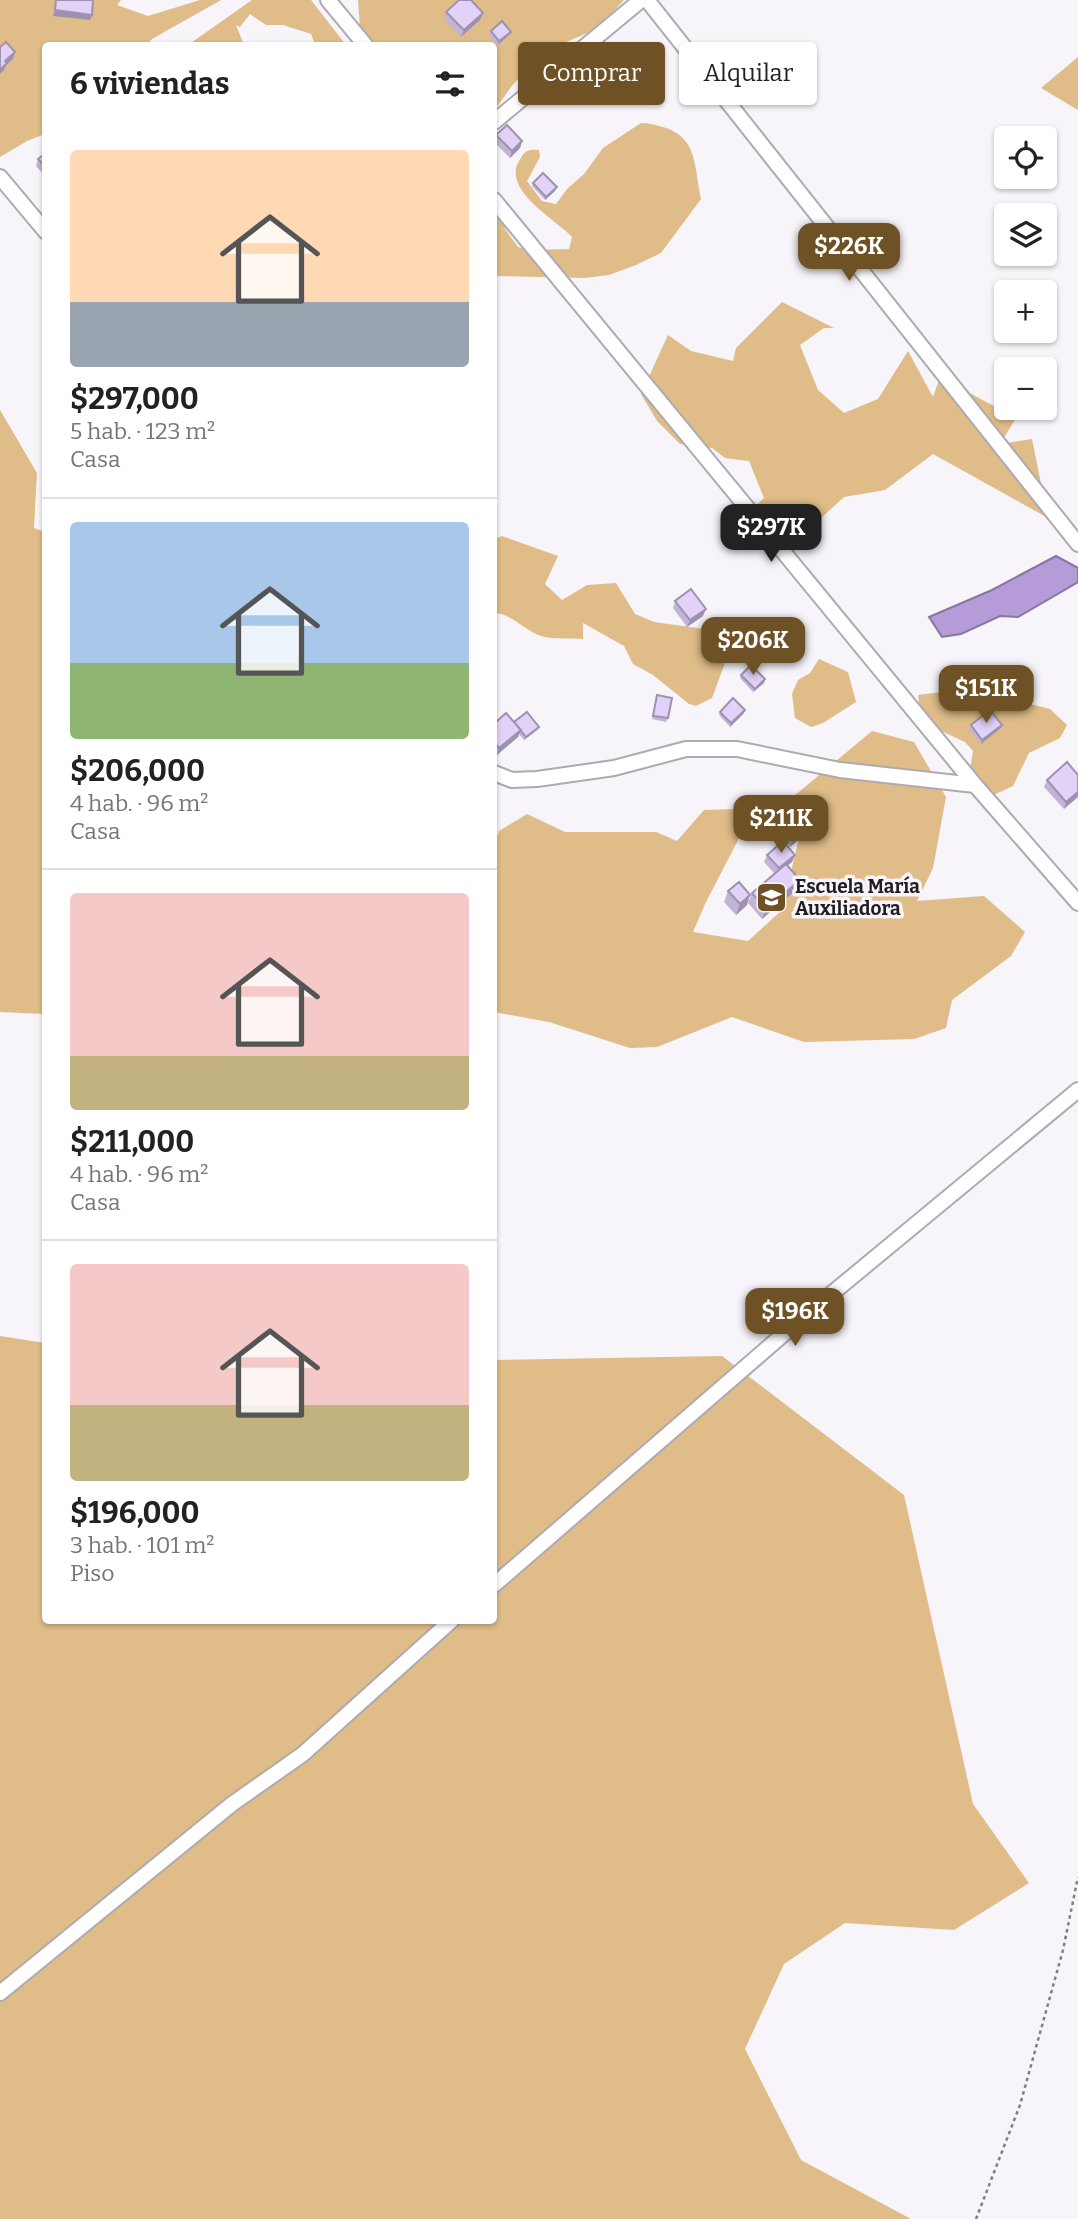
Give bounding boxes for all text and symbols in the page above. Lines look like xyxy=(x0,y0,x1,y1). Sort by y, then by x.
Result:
chip: Comprar xyxy=(518,42,665,105)
chip: Alquilar xyxy=(679,42,817,105)
icon: filters xyxy=(431,65,469,103)
text: 6 viviendas xyxy=(70,66,229,102)
map controls xyxy=(994,126,1057,420)
button: locate xyxy=(994,126,1057,189)
icon: home xyxy=(207,196,333,322)
button: layers xyxy=(994,203,1057,266)
pin: $226K xyxy=(800,224,898,283)
text: $226K xyxy=(814,232,884,260)
button: + xyxy=(994,280,1057,343)
button: − xyxy=(994,357,1057,420)
text: $297,000 xyxy=(70,381,199,417)
text: 5 hab. · 123 m² xyxy=(70,417,215,445)
text: Casa xyxy=(70,445,121,473)
pin: $297K xyxy=(722,504,820,564)
text: $297K xyxy=(736,513,806,541)
icon: home xyxy=(207,568,333,694)
pin: $206K xyxy=(704,618,802,677)
text: $206K xyxy=(717,626,789,654)
pin: $151K xyxy=(937,666,1035,725)
text: $151K xyxy=(955,674,1017,702)
text: $206,000 xyxy=(70,753,205,789)
text: 4 hab. · 96 m² xyxy=(70,789,208,817)
pin: $211K xyxy=(732,796,830,855)
text: $211K xyxy=(749,804,813,832)
text: Casa xyxy=(70,817,121,845)
place label: Escuela María Auxiliadora xyxy=(795,875,920,920)
school or university icon: Escuela María Auxiliadora xyxy=(755,880,789,914)
icon: home xyxy=(207,939,333,1065)
text: $211,000 xyxy=(70,1124,194,1160)
text: 4 hab. · 96 m² xyxy=(70,1160,208,1188)
text: Casa xyxy=(70,1188,121,1216)
pin: $196K xyxy=(746,1288,844,1348)
text: $196K xyxy=(761,1297,829,1325)
icon: home xyxy=(207,1310,333,1436)
text: $196,000 xyxy=(70,1495,200,1531)
text: 3 hab. · 101 m² xyxy=(70,1531,215,1559)
text: Piso xyxy=(70,1559,115,1587)

